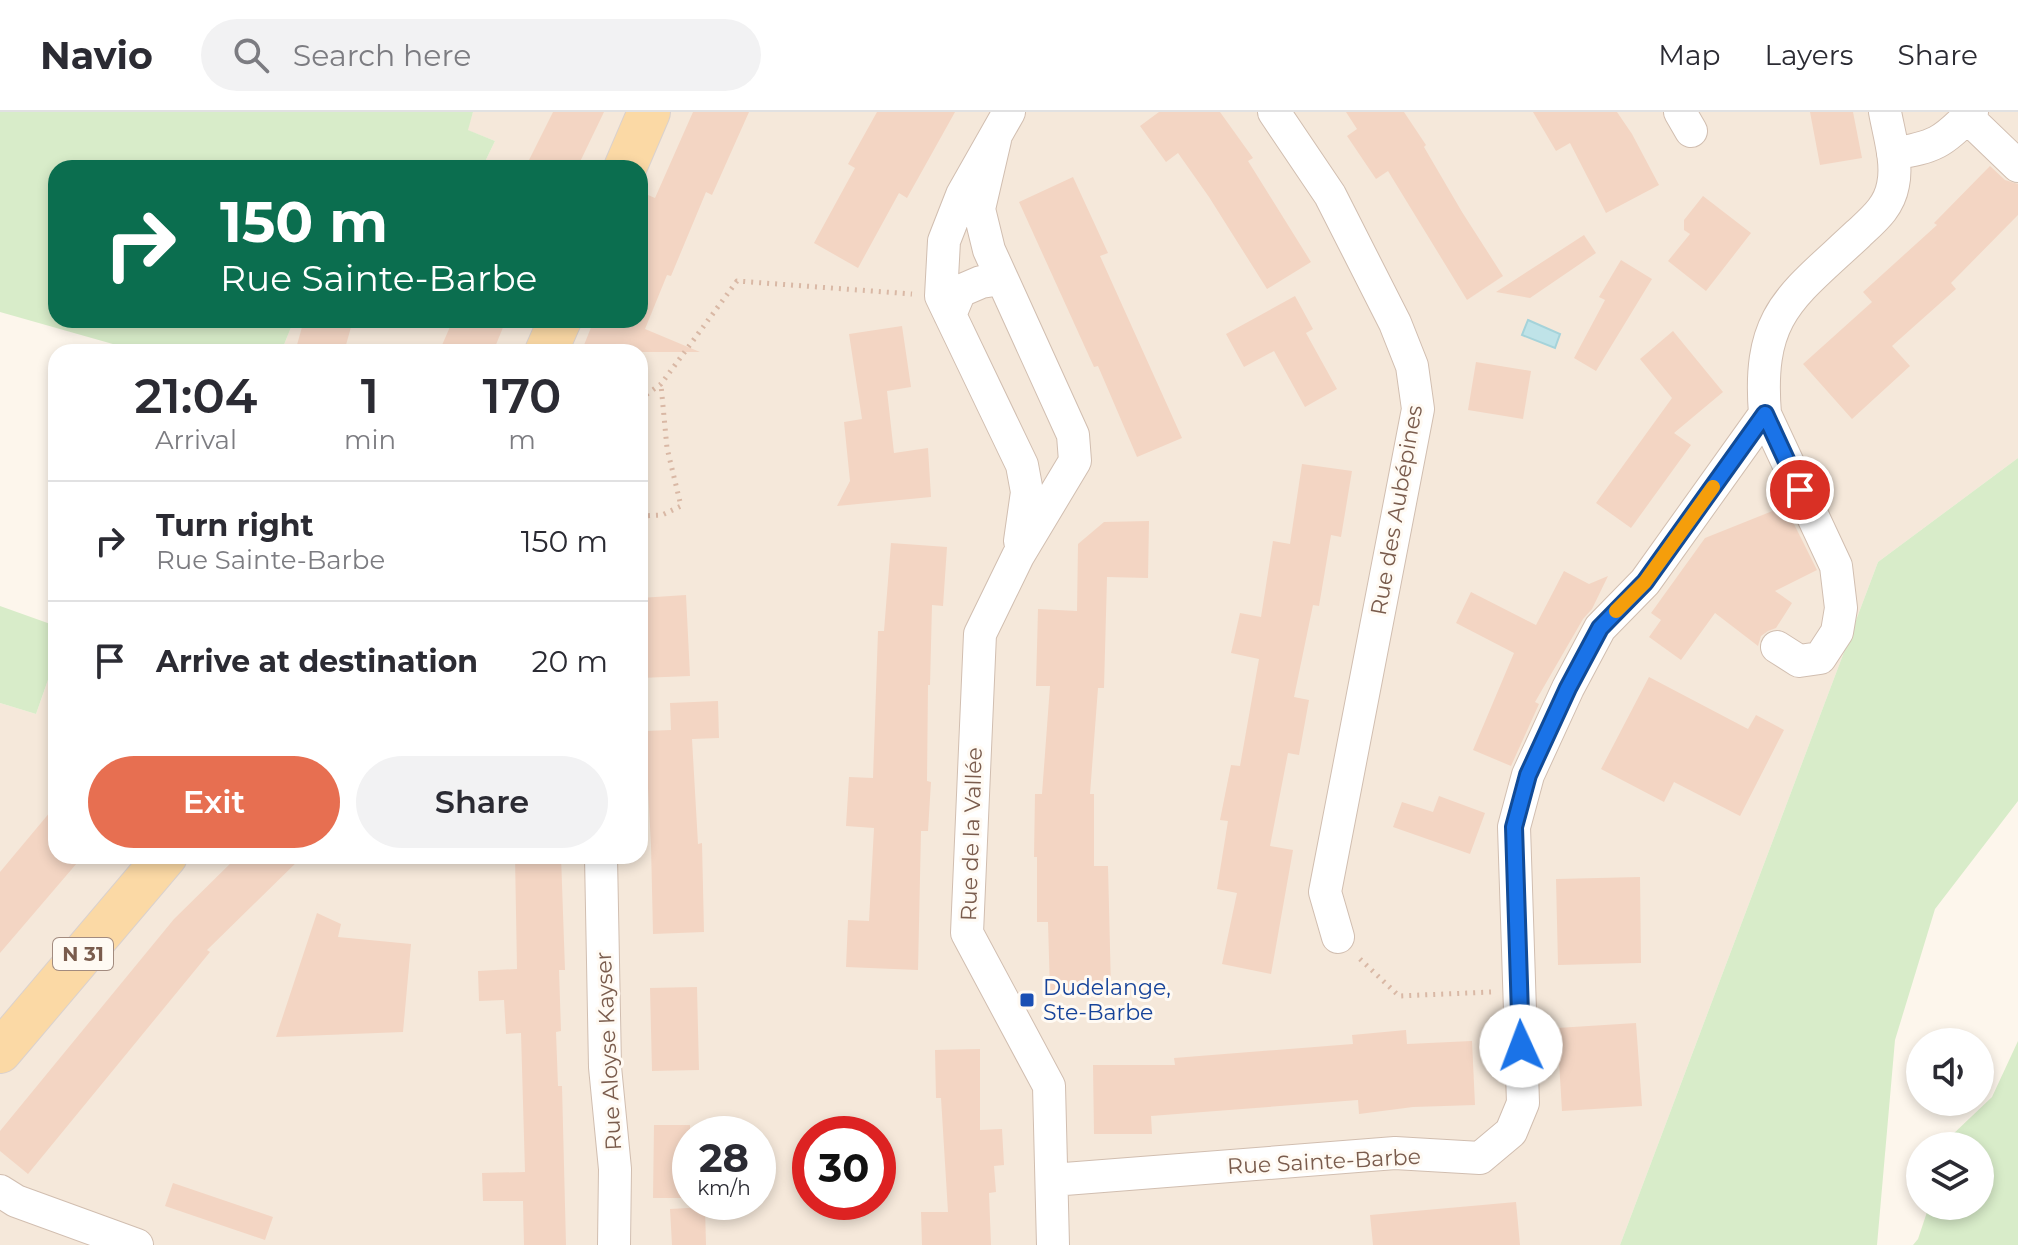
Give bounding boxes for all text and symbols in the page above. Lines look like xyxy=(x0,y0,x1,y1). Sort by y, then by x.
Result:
search box xyxy=(201,19,761,91)
text: Navio xyxy=(40,32,153,79)
icon: search xyxy=(229,33,273,77)
text: Search here xyxy=(293,37,471,74)
text: Map xyxy=(1658,38,1721,72)
text: Layers xyxy=(1765,38,1854,72)
text: Share xyxy=(1898,38,1978,72)
text: 150 m xyxy=(220,188,388,256)
icon: right xyxy=(88,192,192,296)
text: Rue Sainte-Barbe xyxy=(220,256,537,300)
text: 21:04 xyxy=(135,367,257,425)
text: 1 xyxy=(361,367,379,425)
text: 170 xyxy=(483,367,561,425)
street label: Rue des Aubépines xyxy=(1365,403,1428,617)
text: Arrival xyxy=(155,424,237,456)
text: min xyxy=(344,424,396,456)
text: m xyxy=(508,424,536,456)
pin xyxy=(1766,456,1834,524)
icon: arrive xyxy=(1778,468,1822,512)
text: Turn right xyxy=(156,507,313,544)
icon: right xyxy=(88,519,132,563)
text: 150 m xyxy=(521,523,608,560)
text: Rue Sainte-Barbe xyxy=(156,544,385,576)
icon: arrive xyxy=(88,639,132,683)
text: Arrive at destination xyxy=(156,643,478,680)
text: 20 m xyxy=(531,643,608,680)
street label: Rue de la Vallée xyxy=(955,747,988,921)
button: Exit xyxy=(88,756,340,848)
button: Share xyxy=(356,756,608,848)
road number: N 31 xyxy=(53,938,113,970)
street label: Rue Aloyse Kayser xyxy=(590,951,627,1151)
place label: Dudelange, Ste-Barbe xyxy=(1043,974,1171,1026)
marker: Dudelange, Ste-Barbe xyxy=(1018,991,1036,1009)
position arrow xyxy=(1479,1004,1563,1088)
map controls xyxy=(1906,1028,1994,1220)
button: sound xyxy=(1906,1028,1994,1116)
speed limit sign: 30 xyxy=(792,1116,896,1220)
button: layers xyxy=(1906,1132,1994,1220)
text: 28 xyxy=(699,1133,749,1182)
street label: Rue Sainte-Barbe xyxy=(1226,1143,1422,1180)
text: km/h xyxy=(697,1176,751,1200)

